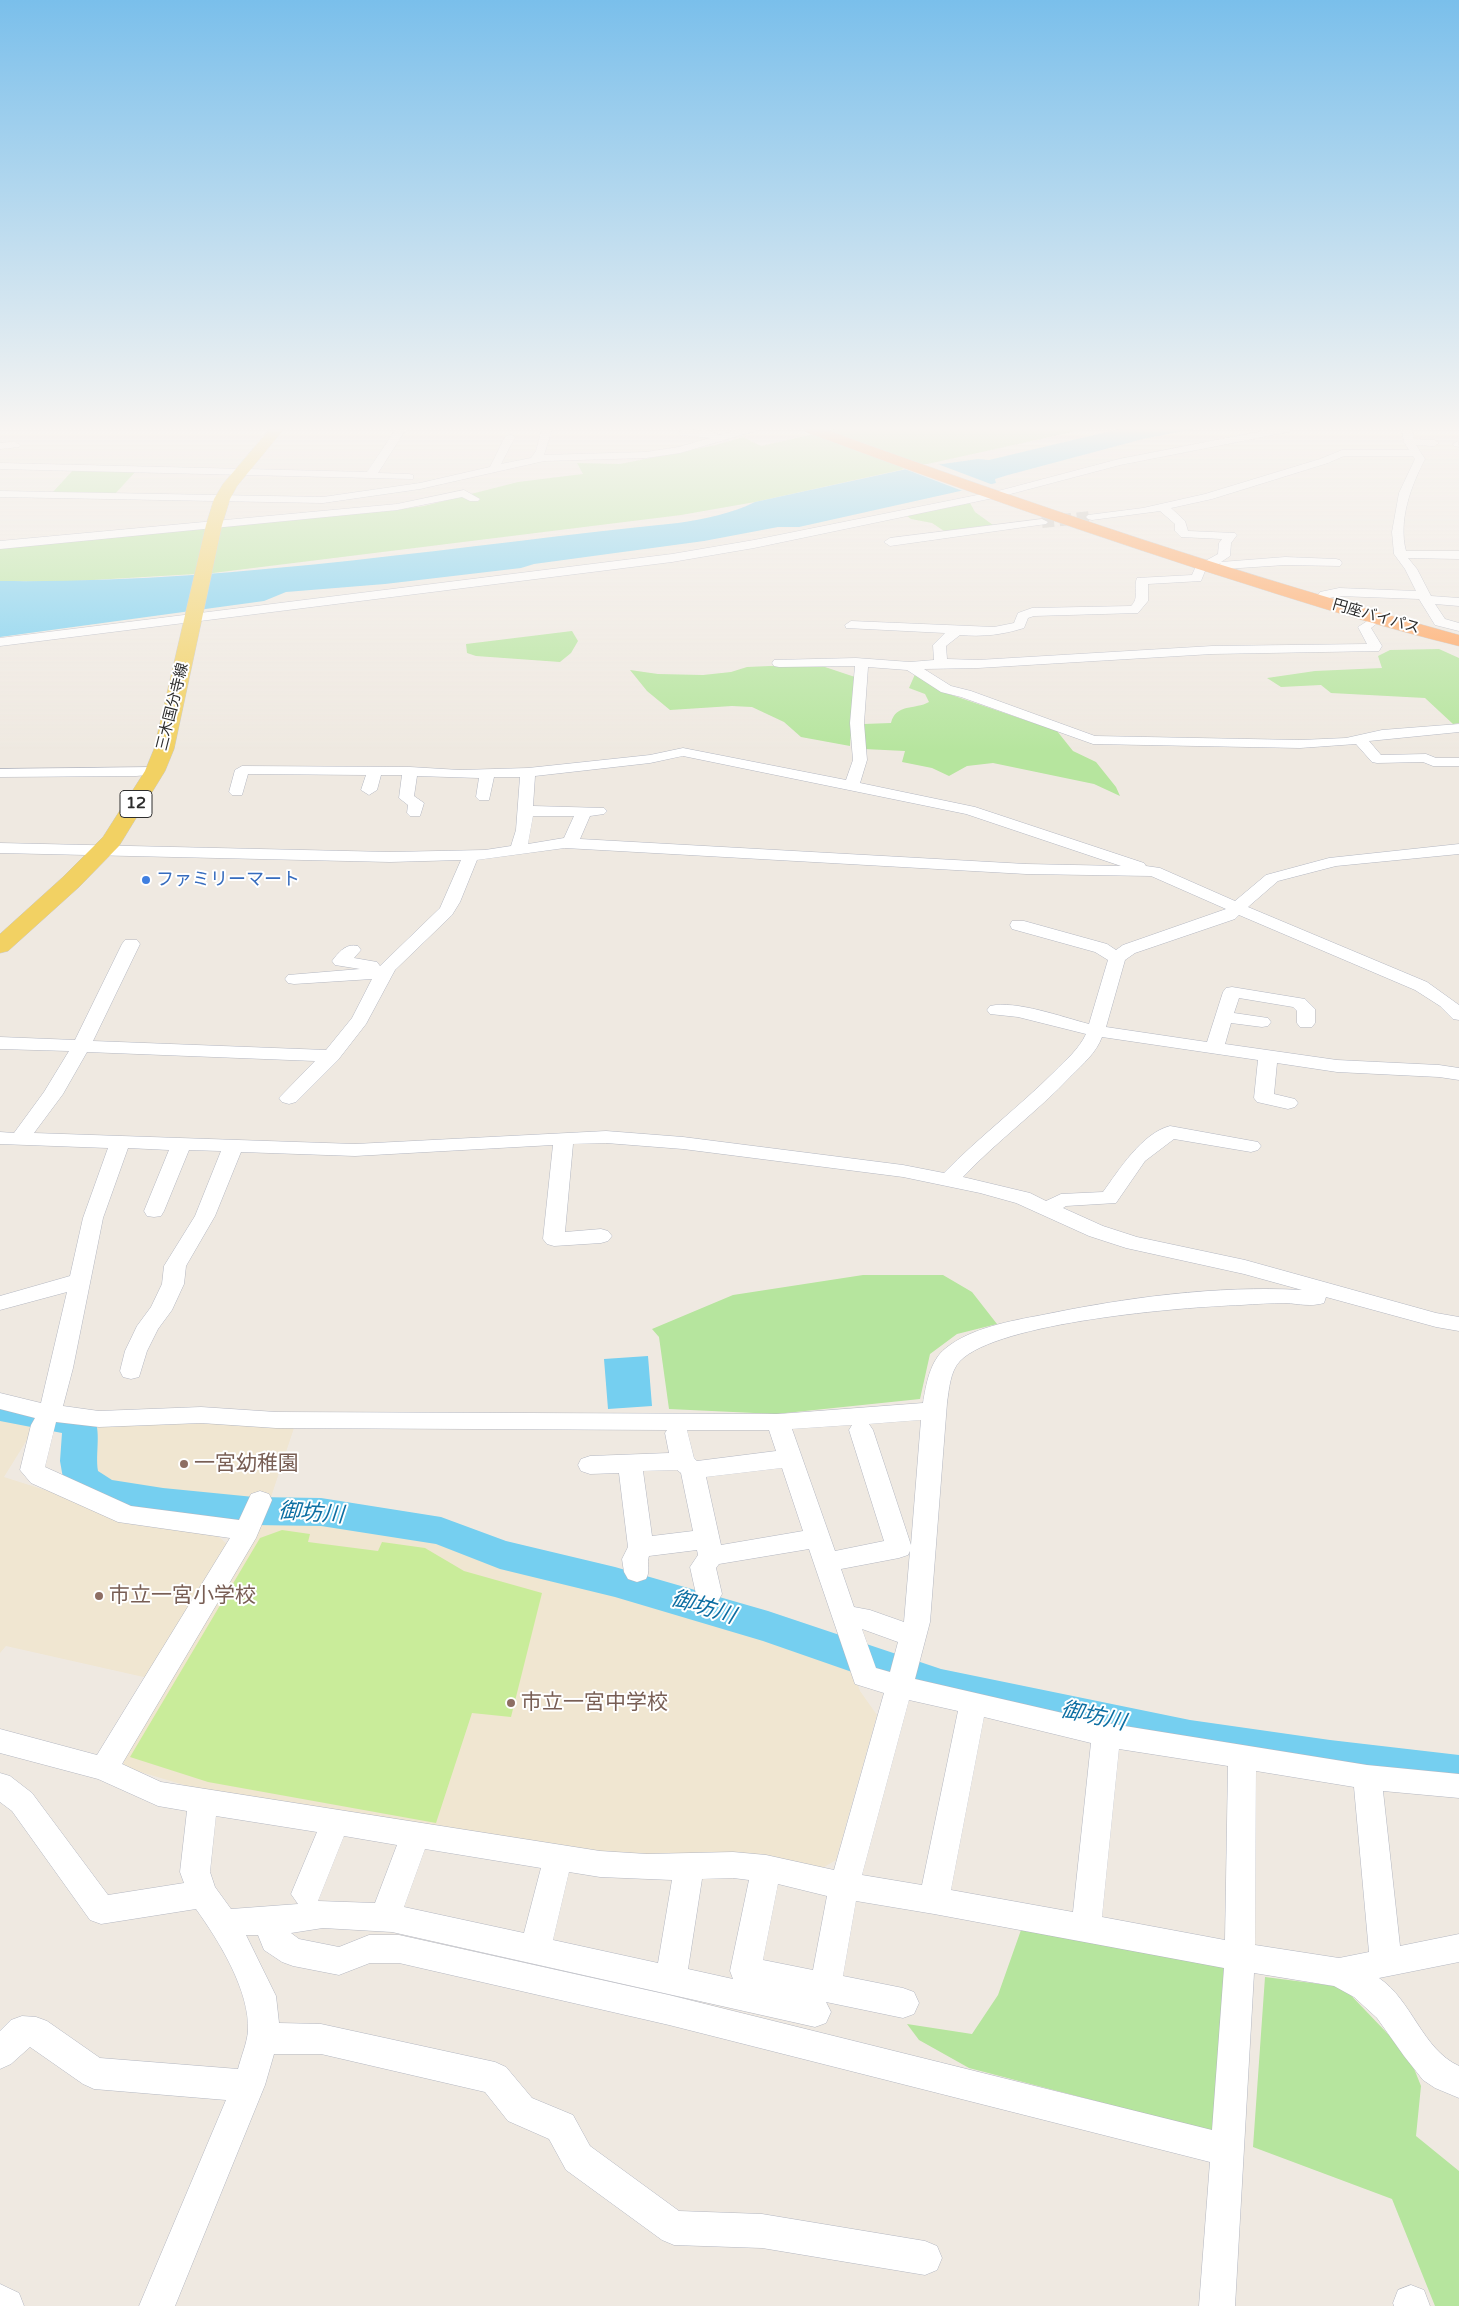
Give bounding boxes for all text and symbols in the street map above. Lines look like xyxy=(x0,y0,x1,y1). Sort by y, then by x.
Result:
street label: 円座バイパス xyxy=(1330,596,1422,638)
street label: 三木国分寺線 xyxy=(153,661,193,753)
road number: 12 xyxy=(120,791,152,818)
place label: ファミリーマート xyxy=(156,869,300,891)
marker: ファミリーマート xyxy=(140,874,152,886)
place label: 一宮幼稚園 xyxy=(194,1451,299,1477)
marker: 一宮幼稚園 xyxy=(178,1458,190,1470)
water label: 御坊川 xyxy=(277,1499,345,1529)
place label: 市立一宮小学校 xyxy=(109,1583,256,1609)
water label: 御坊川 xyxy=(668,1586,738,1630)
marker: 市立一宮小学校 xyxy=(93,1590,105,1602)
place label: 市立一宮中学校 xyxy=(521,1690,668,1716)
marker: 市立一宮中学校 xyxy=(505,1697,517,1709)
water label: 御坊川 xyxy=(1058,1697,1128,1737)

